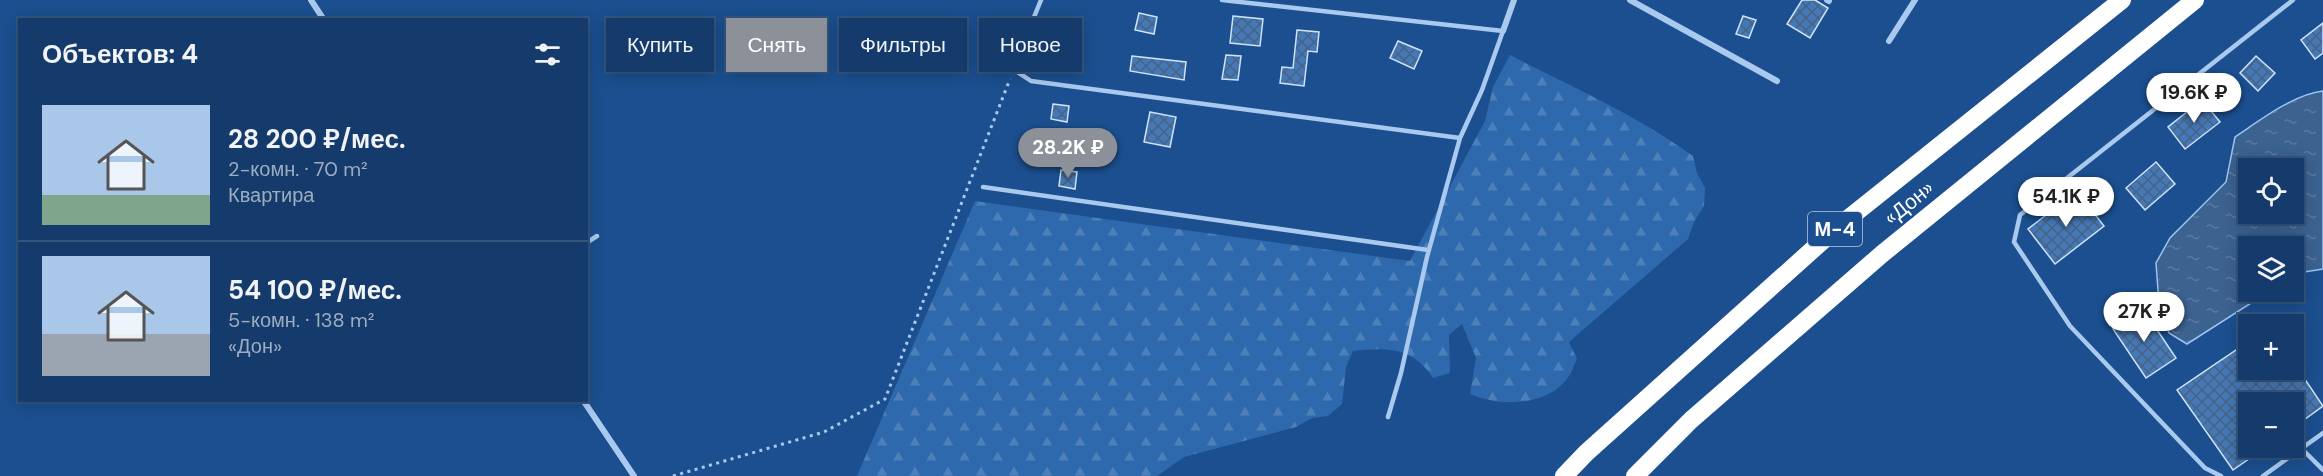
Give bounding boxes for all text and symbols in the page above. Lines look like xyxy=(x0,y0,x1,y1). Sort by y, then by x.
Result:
chip: Купить xyxy=(606,18,714,72)
chip: Снять xyxy=(726,18,827,72)
chip: Фильтры xyxy=(839,18,967,72)
chip: Новое xyxy=(979,18,1082,72)
text: Объектов: 4 xyxy=(42,37,198,71)
icon: filters xyxy=(531,38,564,71)
pin: 19.6K ₽ xyxy=(2139,73,2249,124)
text: 19.6K ₽ xyxy=(2160,79,2228,105)
text: 28 200 ₽/мес. xyxy=(228,122,405,156)
pin: 28.2K ₽ xyxy=(1013,128,1123,179)
icon: home xyxy=(90,129,162,201)
text: 28.2K ₽ xyxy=(1032,134,1104,160)
text: 2-комн. · 70 m² xyxy=(228,156,368,182)
map controls xyxy=(2238,158,2304,458)
button: locate xyxy=(2238,158,2304,224)
street label: «Дон» xyxy=(1878,174,1940,232)
pin: 54.1K ₽ xyxy=(2011,177,2121,228)
text: Квартира xyxy=(228,182,314,208)
text: 54.1K ₽ xyxy=(2032,183,2100,209)
road number: М-4 xyxy=(1808,212,1862,246)
button: layers xyxy=(2238,236,2304,302)
text: 54 100 ₽/мес. xyxy=(228,273,402,307)
icon: home xyxy=(90,280,162,352)
pin: 27K ₽ xyxy=(2102,292,2186,343)
text: 27K ₽ xyxy=(2118,298,2170,324)
text: 5-комн. · 138 m² xyxy=(228,307,374,333)
button: + xyxy=(2238,314,2304,380)
text: «Дон» xyxy=(228,333,282,359)
button: − xyxy=(2238,392,2304,458)

